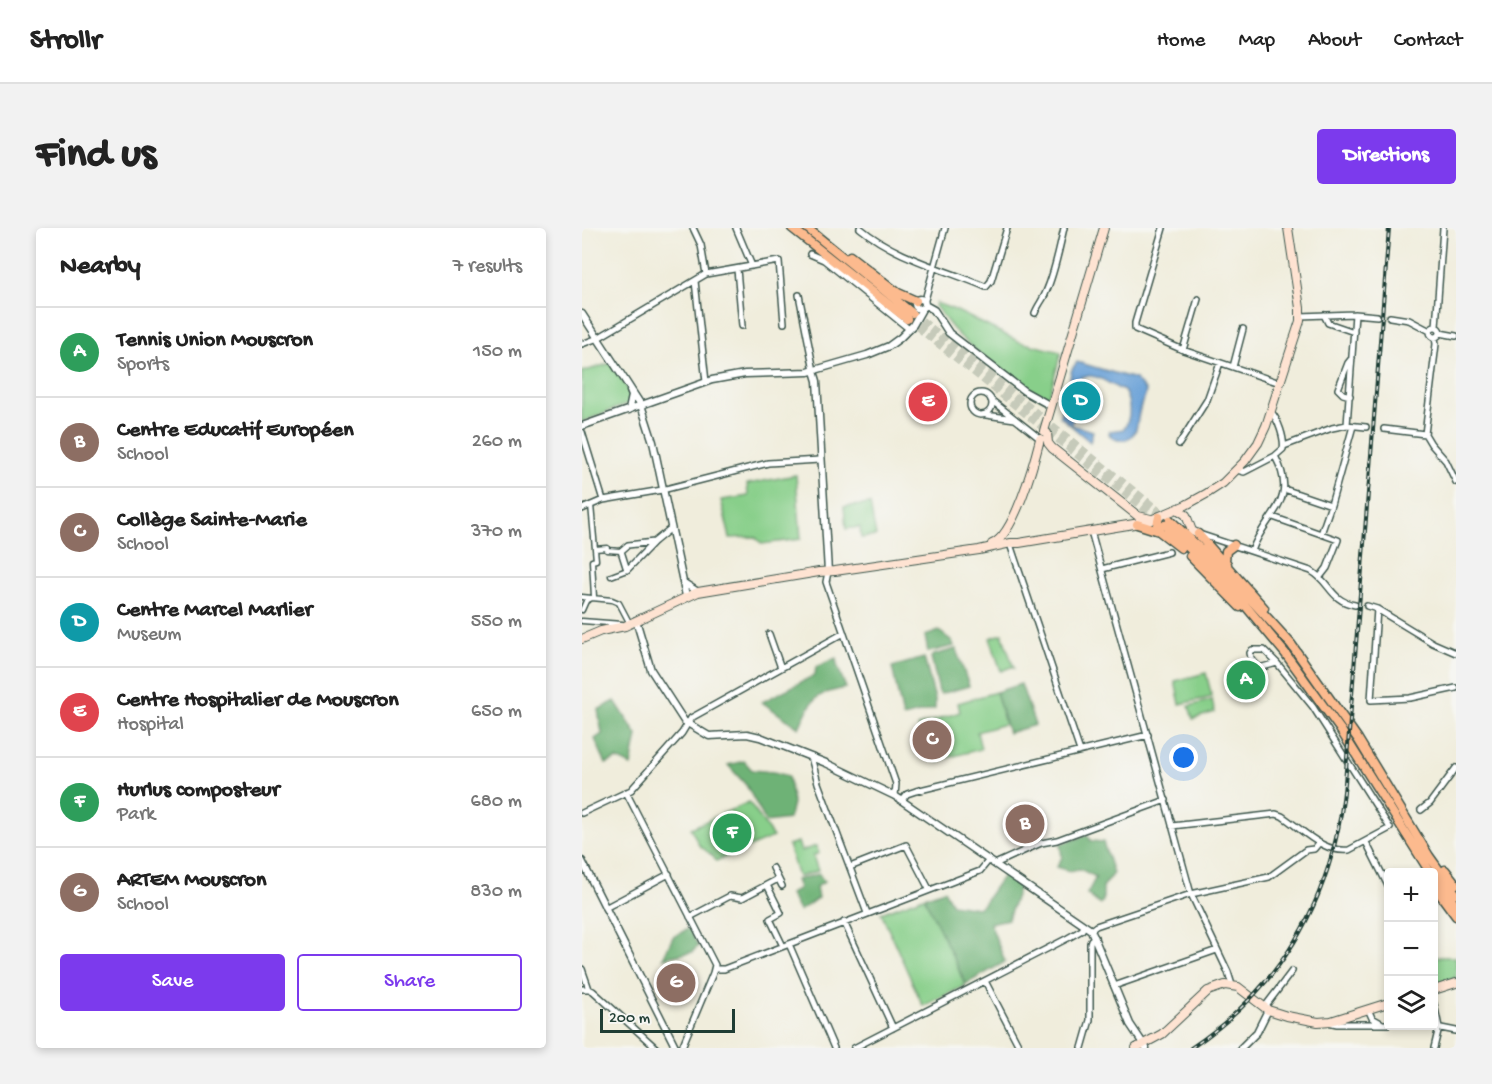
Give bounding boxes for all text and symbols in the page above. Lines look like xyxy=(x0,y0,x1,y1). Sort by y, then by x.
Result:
text: Strollr xyxy=(30,25,101,58)
text: Home xyxy=(1157,29,1205,54)
text: Map xyxy=(1238,29,1275,54)
text: About xyxy=(1308,29,1361,54)
text: Contact xyxy=(1394,29,1462,54)
button: Directions xyxy=(1317,129,1456,184)
text: Find us xyxy=(36,132,156,181)
text: Nearby xyxy=(60,252,141,283)
text: 7 results xyxy=(453,256,522,279)
text: Tennis Union Mouscron xyxy=(117,328,313,354)
text: A xyxy=(74,341,85,364)
text: 150 m xyxy=(473,341,522,364)
text: Sports xyxy=(117,354,169,377)
pin: D xyxy=(1062,378,1100,423)
pin: E xyxy=(908,380,948,424)
text: Centre Educatif Européen xyxy=(117,418,354,444)
text: B xyxy=(74,431,85,454)
text: 260 m xyxy=(472,431,522,454)
text: School xyxy=(117,444,169,467)
text: Collège Sainte-Marie xyxy=(117,508,307,534)
text: C xyxy=(74,521,85,544)
text: 370 m xyxy=(471,521,522,544)
text: School xyxy=(117,534,169,557)
text: Centre Marcel Marlier xyxy=(117,598,312,624)
text: D xyxy=(73,611,86,634)
text: 550 m xyxy=(471,611,522,634)
text: Museum xyxy=(117,624,182,647)
pin: A xyxy=(1226,658,1266,702)
text: Centre Hospitalier de Mouscron xyxy=(117,688,399,714)
text: E xyxy=(73,701,86,724)
text: 650 m xyxy=(471,701,522,724)
text: Hospital xyxy=(117,714,184,737)
pin: C xyxy=(912,718,952,762)
your location xyxy=(1169,743,1198,772)
text: Hurlus composteur xyxy=(117,778,279,804)
text: F xyxy=(74,791,85,814)
text: 680 m xyxy=(471,791,522,814)
pin: B xyxy=(1006,802,1044,846)
text: Park xyxy=(117,804,155,827)
pin: F xyxy=(712,810,752,856)
text: ARTEM Mouscron xyxy=(117,868,266,894)
map controls xyxy=(1384,868,1438,1030)
button: + xyxy=(1384,868,1438,922)
text: G xyxy=(73,881,86,904)
text: 830 m xyxy=(470,881,522,904)
text: School xyxy=(117,894,169,917)
button: − xyxy=(1384,922,1438,976)
button: Save xyxy=(60,954,285,1011)
button: Share xyxy=(297,954,522,1011)
pin: G xyxy=(656,960,695,1005)
button: layers xyxy=(1384,976,1438,1030)
scale bar xyxy=(600,1006,735,1034)
text: 200 m xyxy=(609,1010,650,1029)

